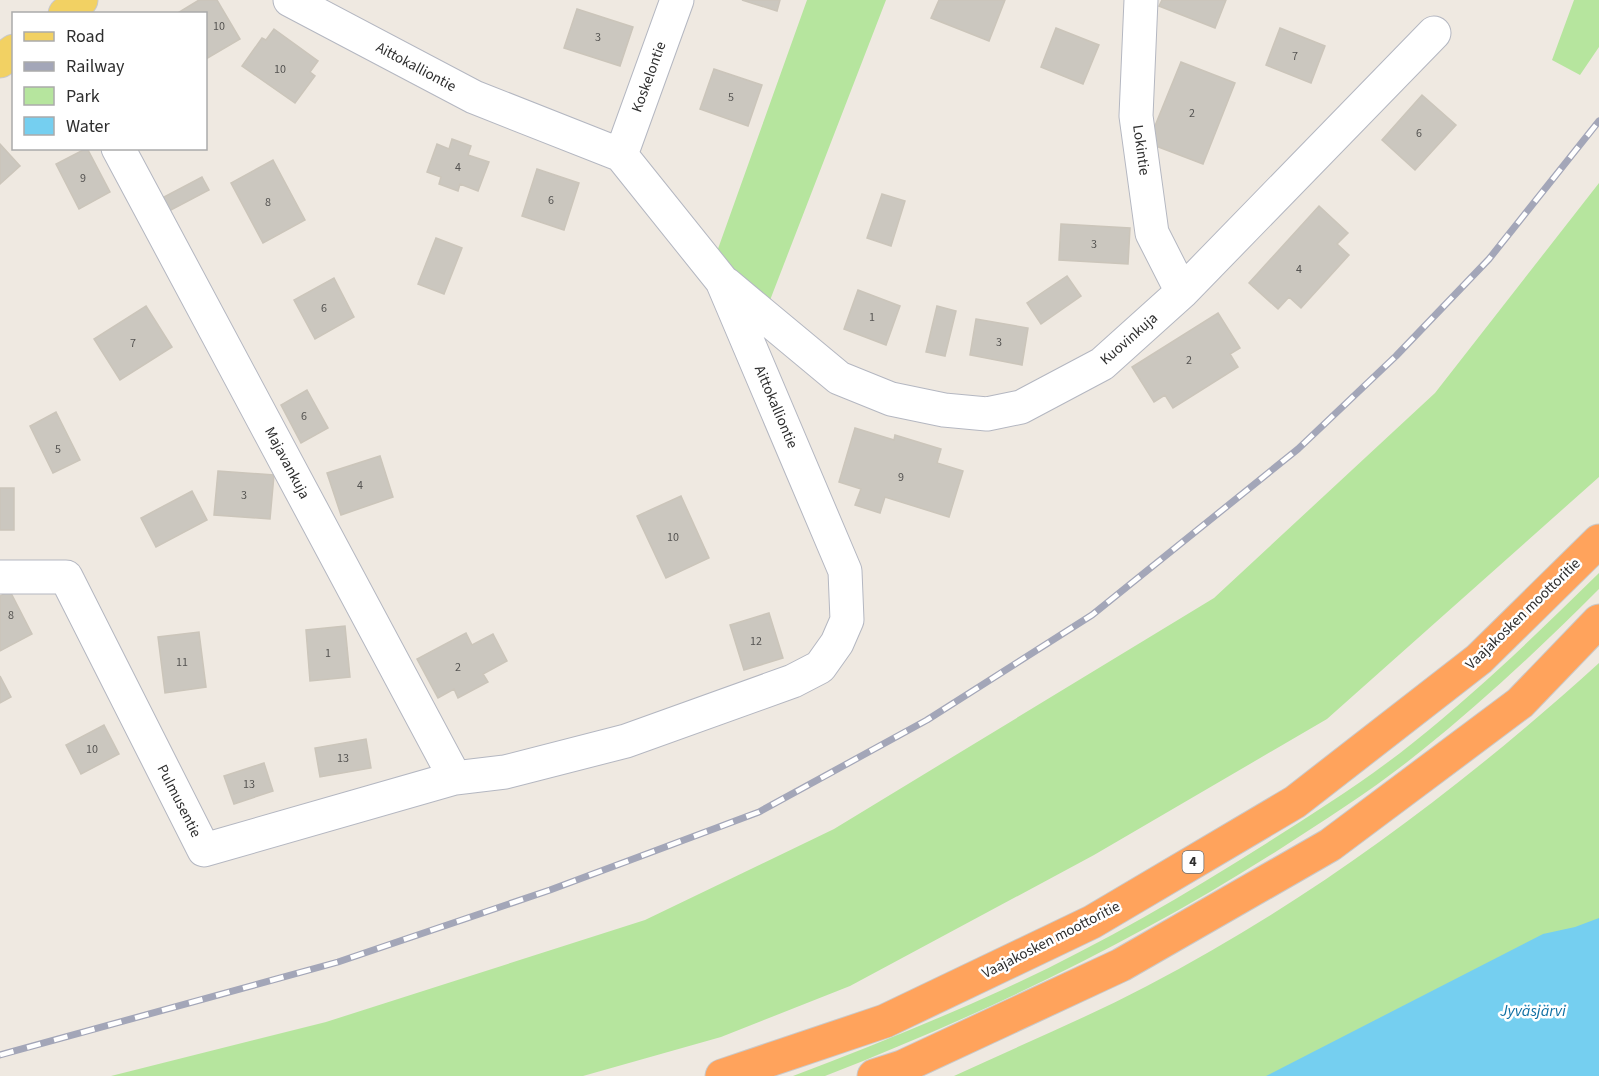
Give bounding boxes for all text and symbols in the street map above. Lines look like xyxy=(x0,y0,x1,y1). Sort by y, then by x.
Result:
legend xyxy=(12,12,207,150)
house number: 10 xyxy=(213,18,225,35)
text: Road xyxy=(66,24,105,49)
house number: 3 xyxy=(595,29,601,46)
street label: Aittokalliontie xyxy=(372,37,460,97)
street label: Koskelontie xyxy=(626,39,672,115)
house number: 7 xyxy=(1292,48,1298,65)
text: Railway xyxy=(66,54,125,79)
house number: 10 xyxy=(274,61,286,78)
text: Park xyxy=(66,84,100,109)
house number: 5 xyxy=(728,89,734,106)
house number: 2 xyxy=(1189,105,1195,122)
text: Water xyxy=(66,114,110,139)
street label: Lokintie xyxy=(1127,123,1155,177)
house number: 6 xyxy=(1416,125,1422,142)
house number: 4 xyxy=(455,159,461,176)
house number: 9 xyxy=(80,170,86,187)
house number: 6 xyxy=(548,192,554,209)
house number: 8 xyxy=(265,194,271,211)
house number: 3 xyxy=(1091,236,1097,253)
house number: 4 xyxy=(1296,261,1302,278)
house number: 6 xyxy=(321,300,327,317)
street label: Kuovinkuja xyxy=(1096,308,1162,370)
house number: 1 xyxy=(869,309,875,326)
house number: 3 xyxy=(996,334,1002,351)
house number: 7 xyxy=(130,335,136,352)
house number: 2 xyxy=(1186,352,1192,369)
street label: Aittokalliontie xyxy=(749,362,803,452)
house number: 6 xyxy=(301,408,307,425)
street label: Majavankuja xyxy=(259,423,315,503)
house number: 5 xyxy=(55,441,61,458)
house number: 9 xyxy=(898,469,904,486)
house number: 4 xyxy=(357,477,363,494)
house number: 3 xyxy=(241,487,247,504)
house number: 10 xyxy=(667,529,679,546)
street label: Vaajakosken moottoritie xyxy=(1461,554,1585,674)
house number: 8 xyxy=(8,607,14,624)
house number: 12 xyxy=(750,633,762,650)
house number: 1 xyxy=(325,645,331,662)
house number: 11 xyxy=(176,654,188,671)
house number: 2 xyxy=(455,659,461,676)
house number: 10 xyxy=(86,741,98,758)
house number: 13 xyxy=(337,750,349,767)
street label: Pulmusentie xyxy=(152,761,206,841)
house number: 13 xyxy=(243,776,255,793)
road number: 4 xyxy=(1182,851,1204,873)
street label: Vaajakosken moottoritie xyxy=(978,896,1124,984)
water label: Jyväsjärvi xyxy=(1499,1000,1566,1022)

